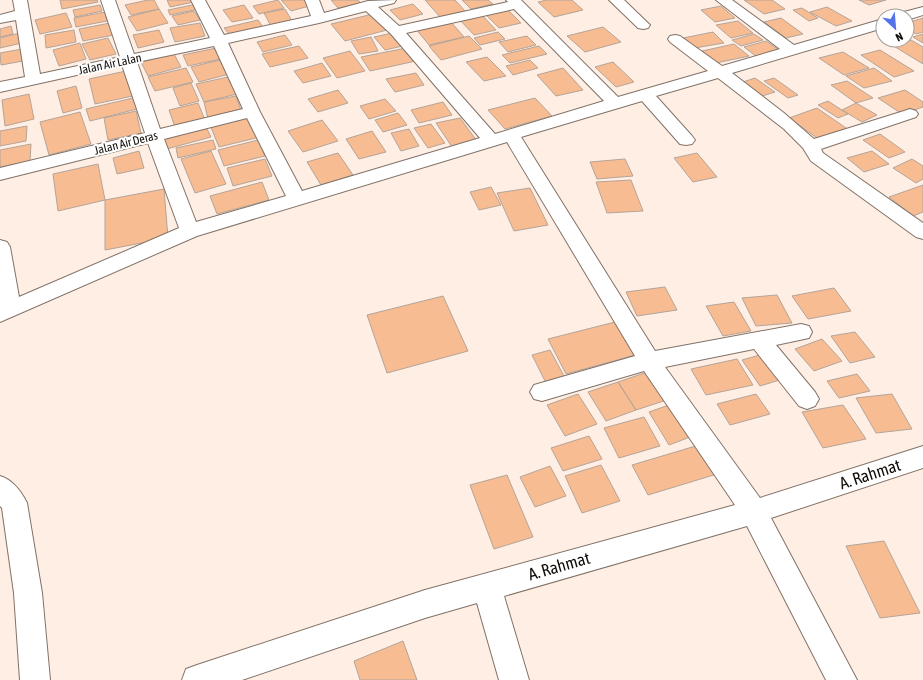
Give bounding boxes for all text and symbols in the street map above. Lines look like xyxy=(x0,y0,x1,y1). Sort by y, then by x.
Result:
north arrow xyxy=(875,8,915,48)
text: N xyxy=(894,30,905,44)
street label: Jalan Air Lalan xyxy=(77,50,143,78)
street label: Jalan Air Deras xyxy=(93,128,159,158)
street label: A. Rahmat xyxy=(837,455,903,493)
street label: A. Rahmat xyxy=(526,548,592,584)

